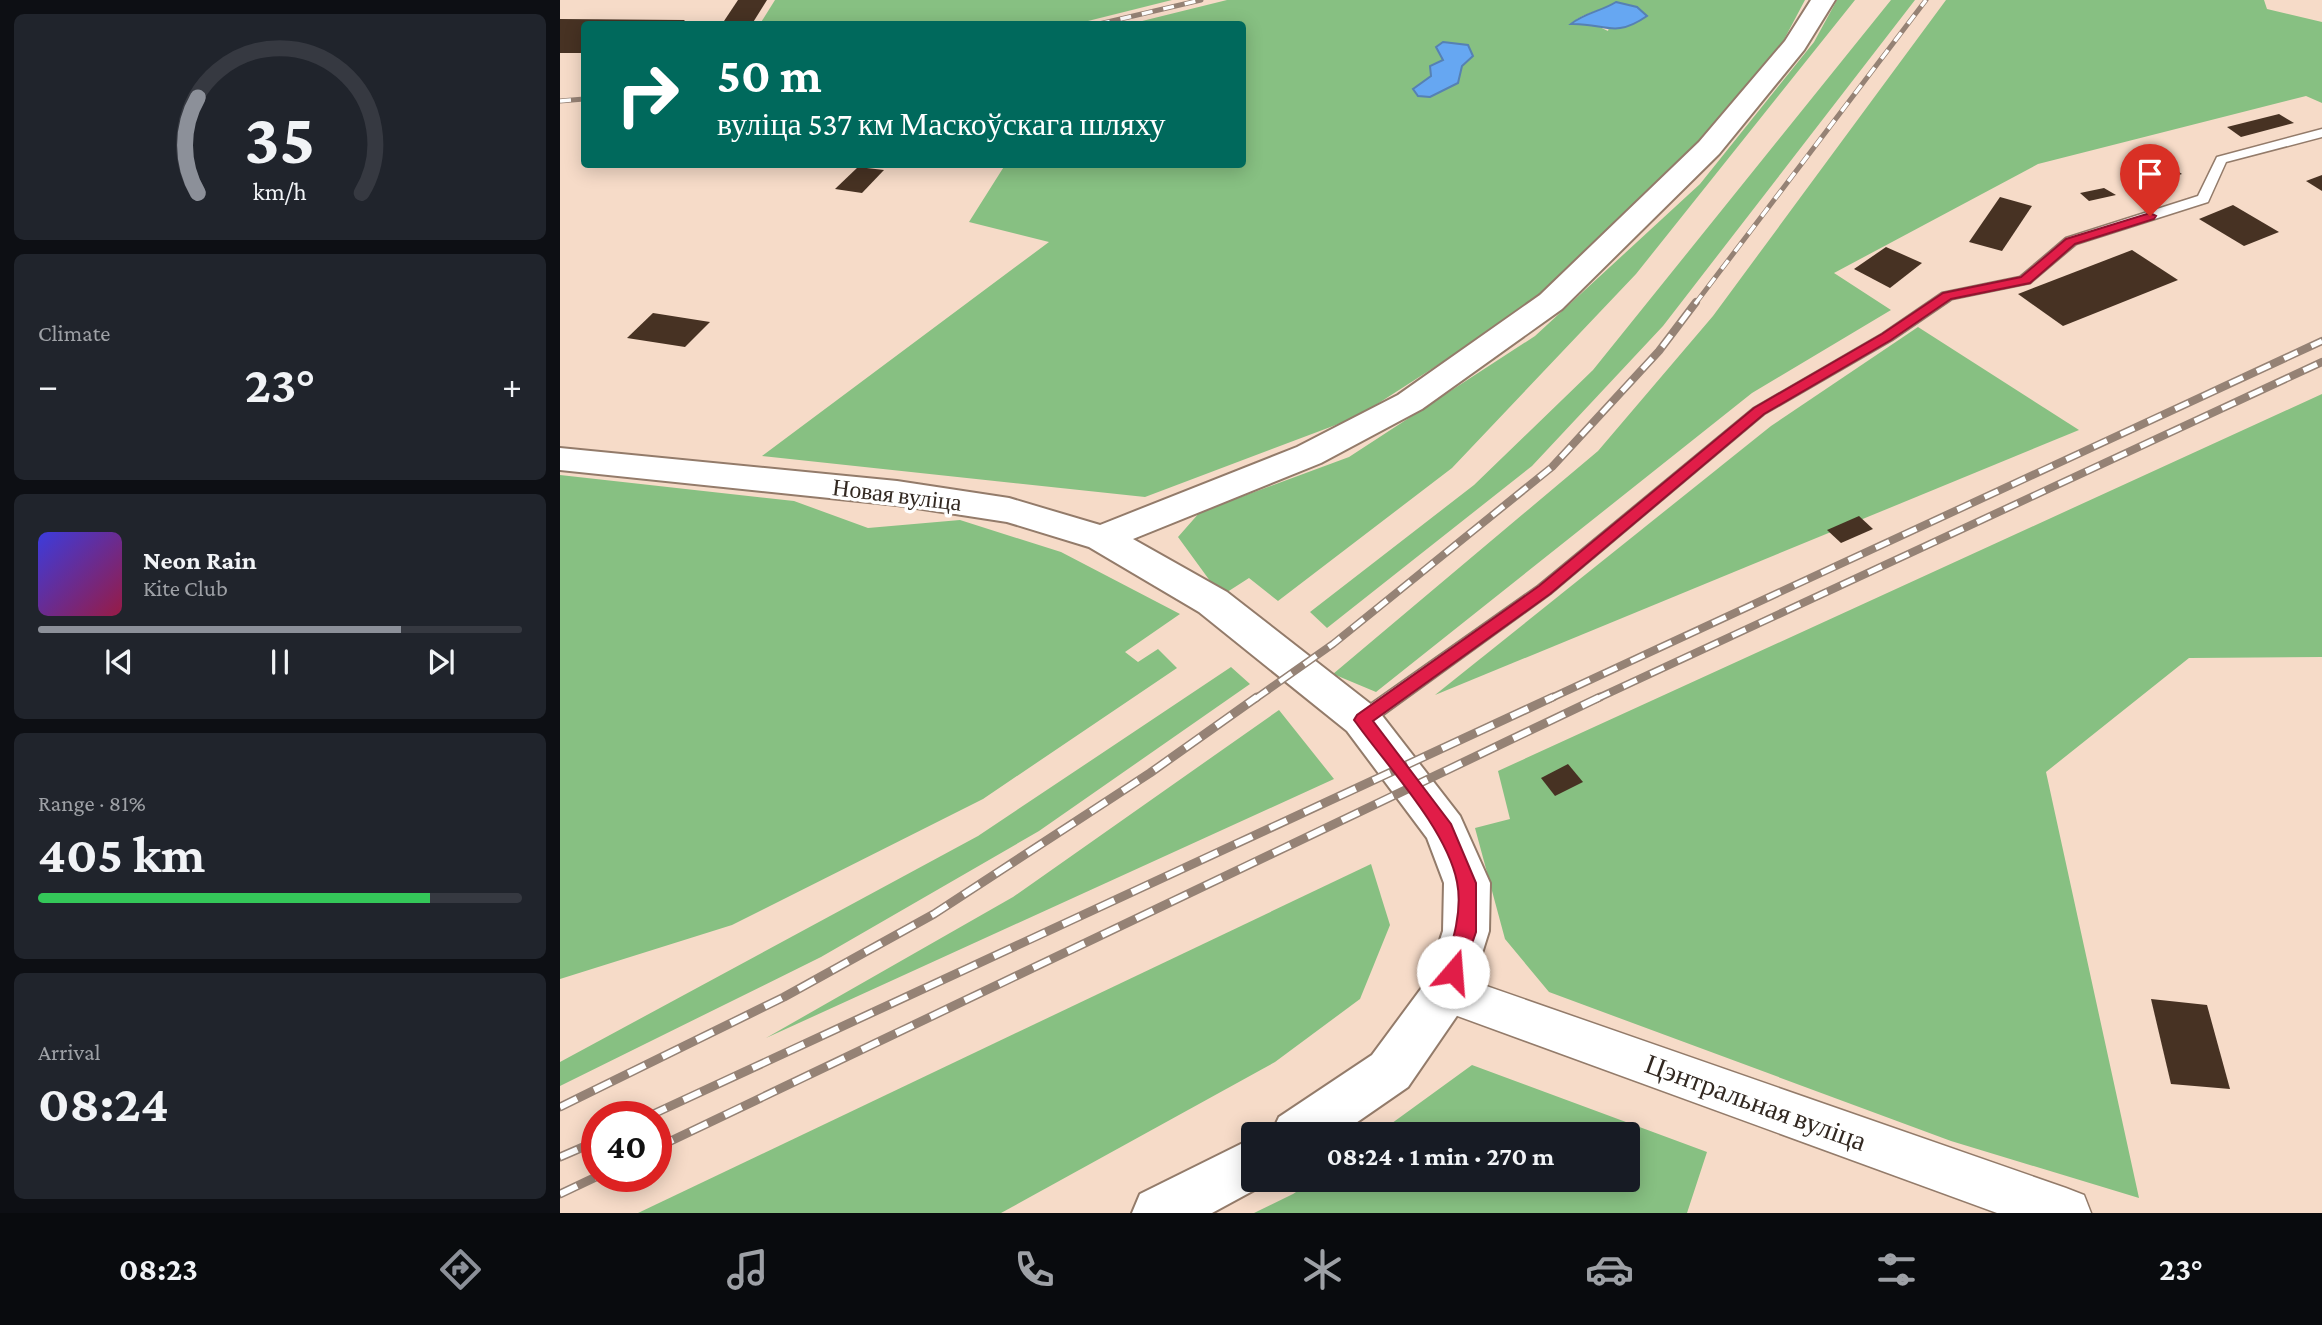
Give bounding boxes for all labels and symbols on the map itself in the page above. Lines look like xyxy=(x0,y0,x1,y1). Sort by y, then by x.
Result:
pin xyxy=(2120,144,2180,216)
street label: Новая вуліца xyxy=(831,473,964,516)
position arrow xyxy=(1416,935,1490,1009)
street label: Цэнтральная вуліца xyxy=(1641,1048,1871,1157)
speed limit sign: 40 xyxy=(581,1101,672,1192)

